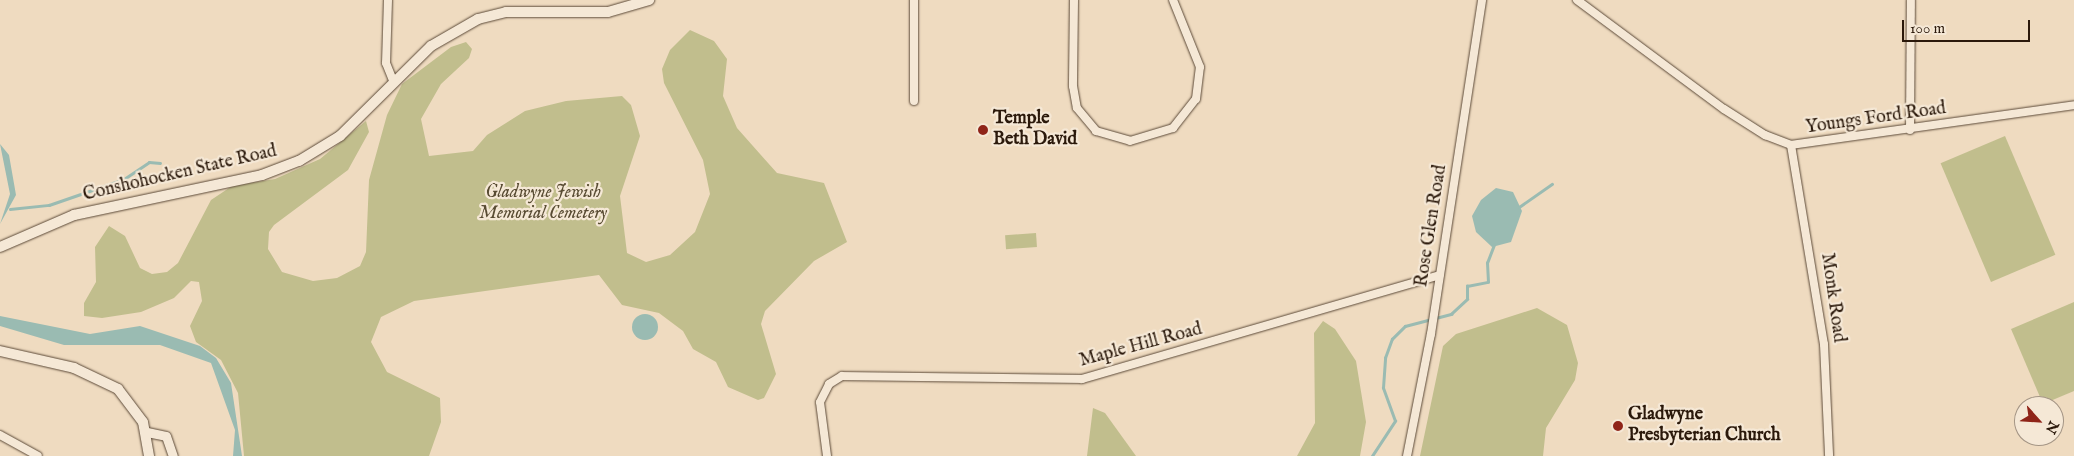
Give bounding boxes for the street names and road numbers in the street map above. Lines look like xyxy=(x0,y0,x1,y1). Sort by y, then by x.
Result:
street label: Youngs Ford Road xyxy=(1804,98,1948,140)
street label: Conshohocken State Road xyxy=(81,141,279,207)
street label: Rose Glen Road xyxy=(1412,163,1452,289)
street label: Monk Road xyxy=(1815,252,1849,344)
street label: Maple Hill Road xyxy=(1077,319,1205,373)

